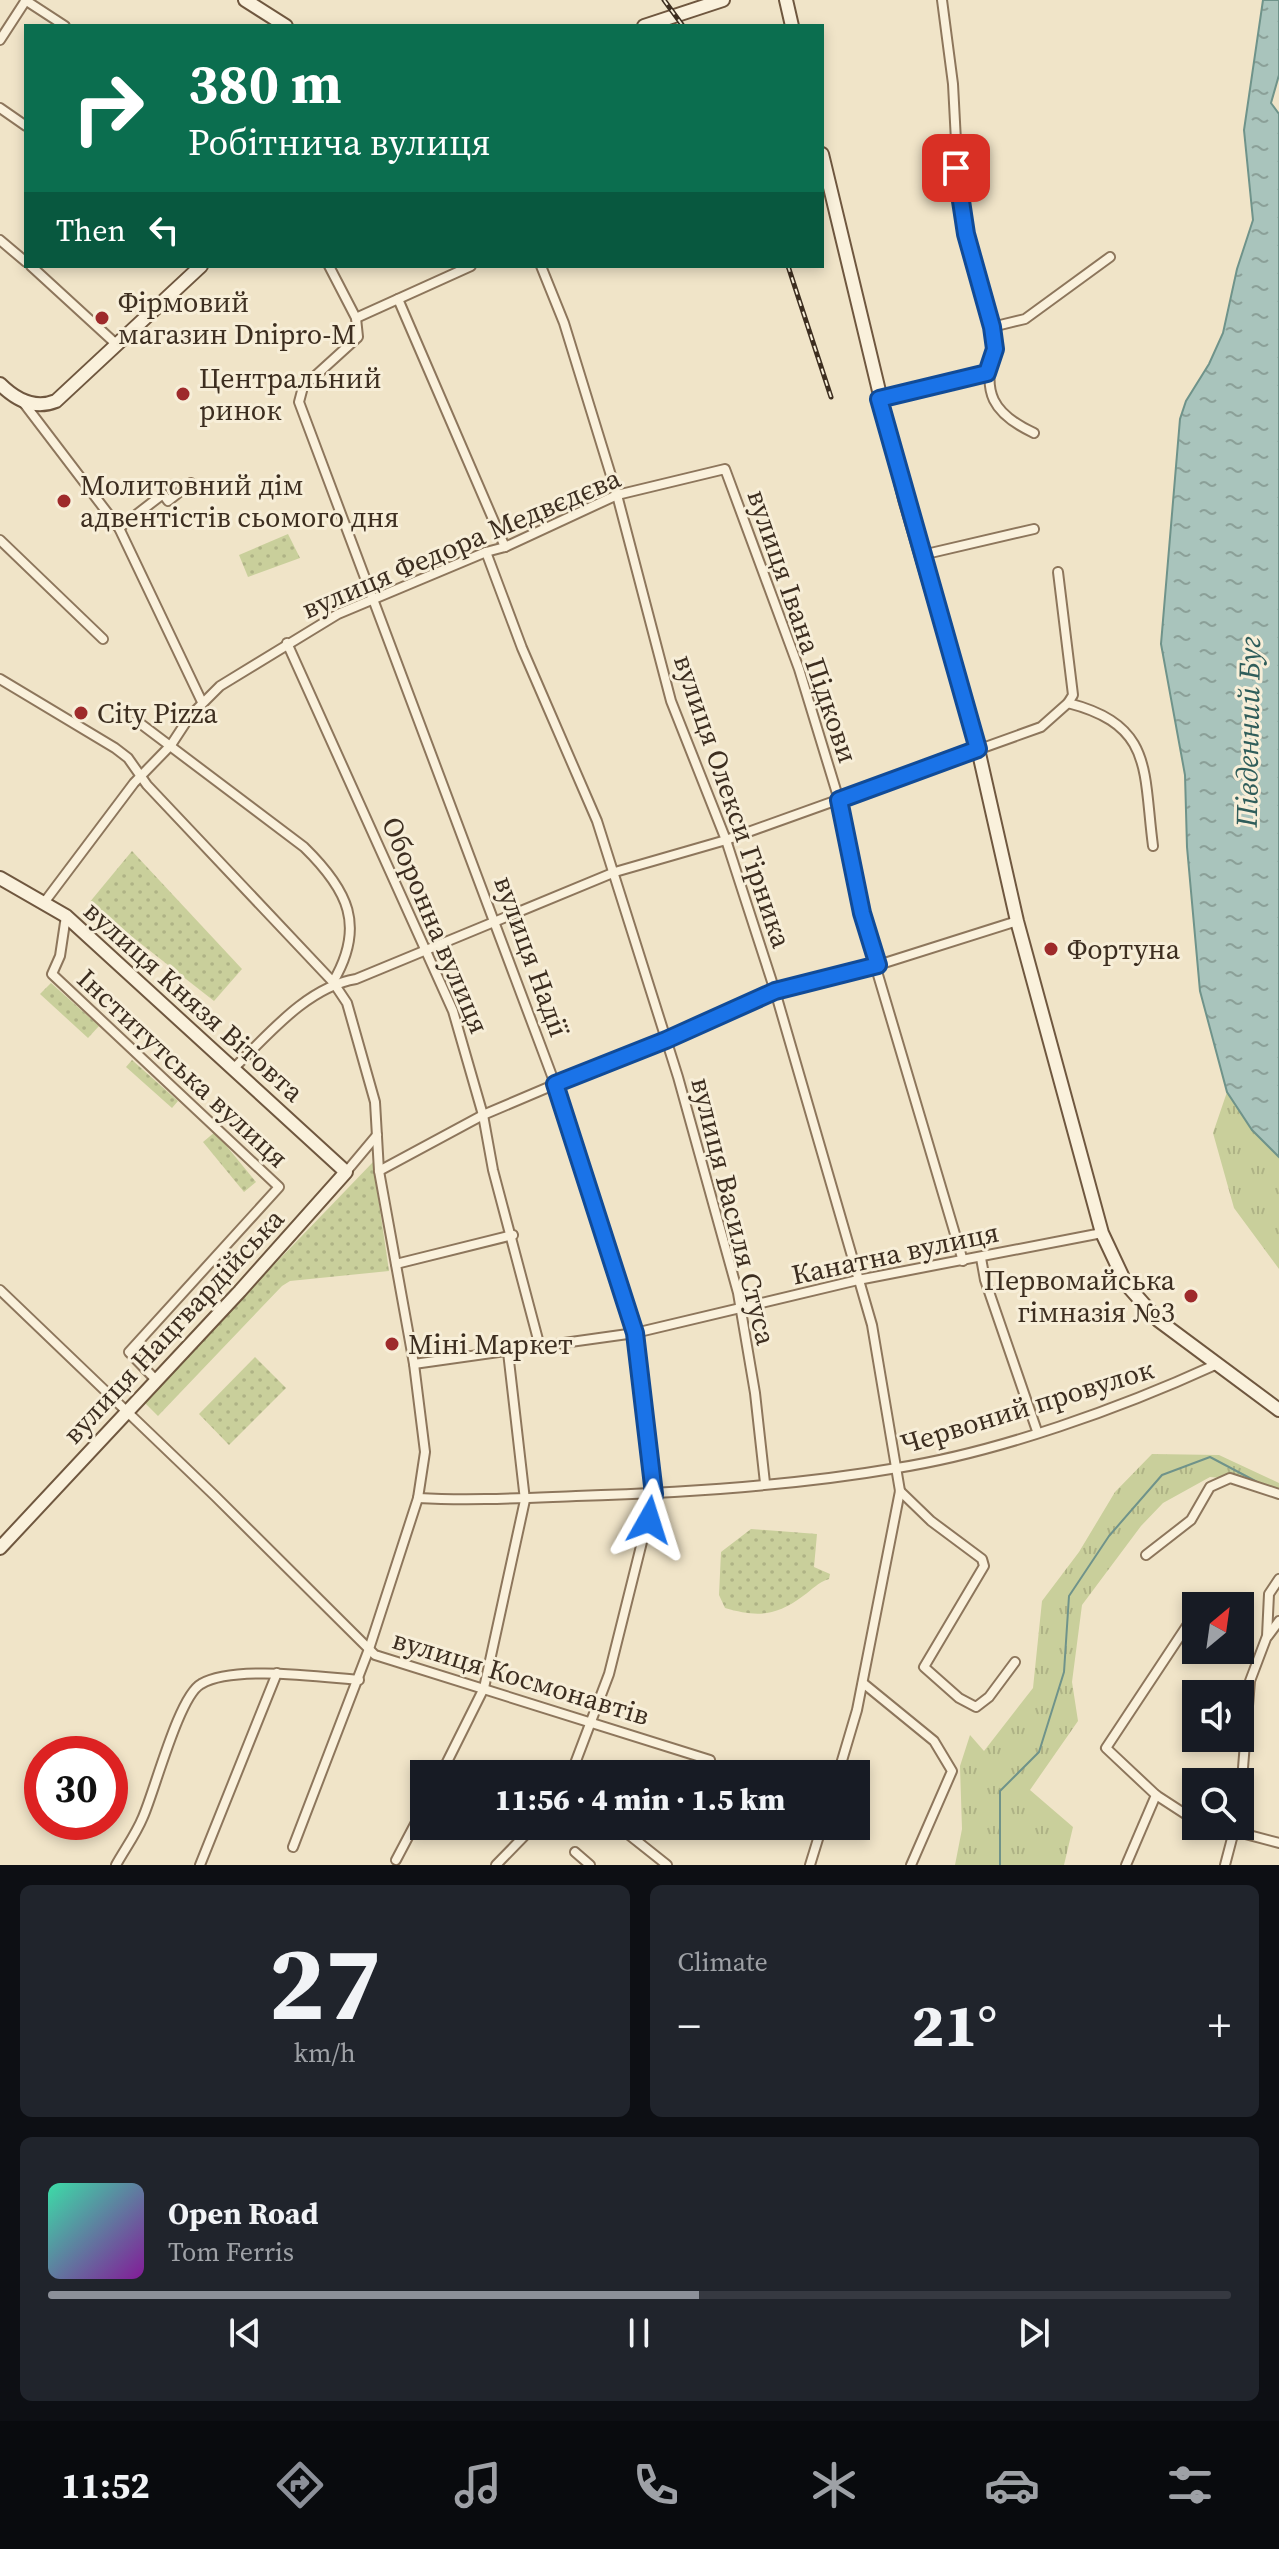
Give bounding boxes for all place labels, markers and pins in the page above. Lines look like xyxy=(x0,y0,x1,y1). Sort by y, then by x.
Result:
pin xyxy=(922,134,990,202)
place label: Фірмовий магазин Dnipro-M xyxy=(118,283,356,353)
marker: Фірмовий магазин Dnipro-M xyxy=(93,309,111,327)
place label: Центральний ринок xyxy=(199,359,381,429)
marker: Центральний ринок xyxy=(174,385,192,403)
place label: Молитовний дім адвентістів сьомого дня xyxy=(80,466,399,536)
marker: Молитовний дім адвентістів сьомого дня xyxy=(55,492,73,510)
place label: City Pizza xyxy=(97,694,219,732)
marker: City Pizza xyxy=(72,704,90,722)
place label: Фортуна xyxy=(1067,930,1181,968)
marker: Фортуна xyxy=(1042,940,1060,958)
place label: Первомайська гімназія №3 xyxy=(984,1261,1176,1331)
marker: Первомайська гімназія №3 xyxy=(1182,1287,1200,1305)
place label: Міні Маркет xyxy=(408,1325,573,1363)
marker: Міні Маркет xyxy=(383,1335,401,1353)

